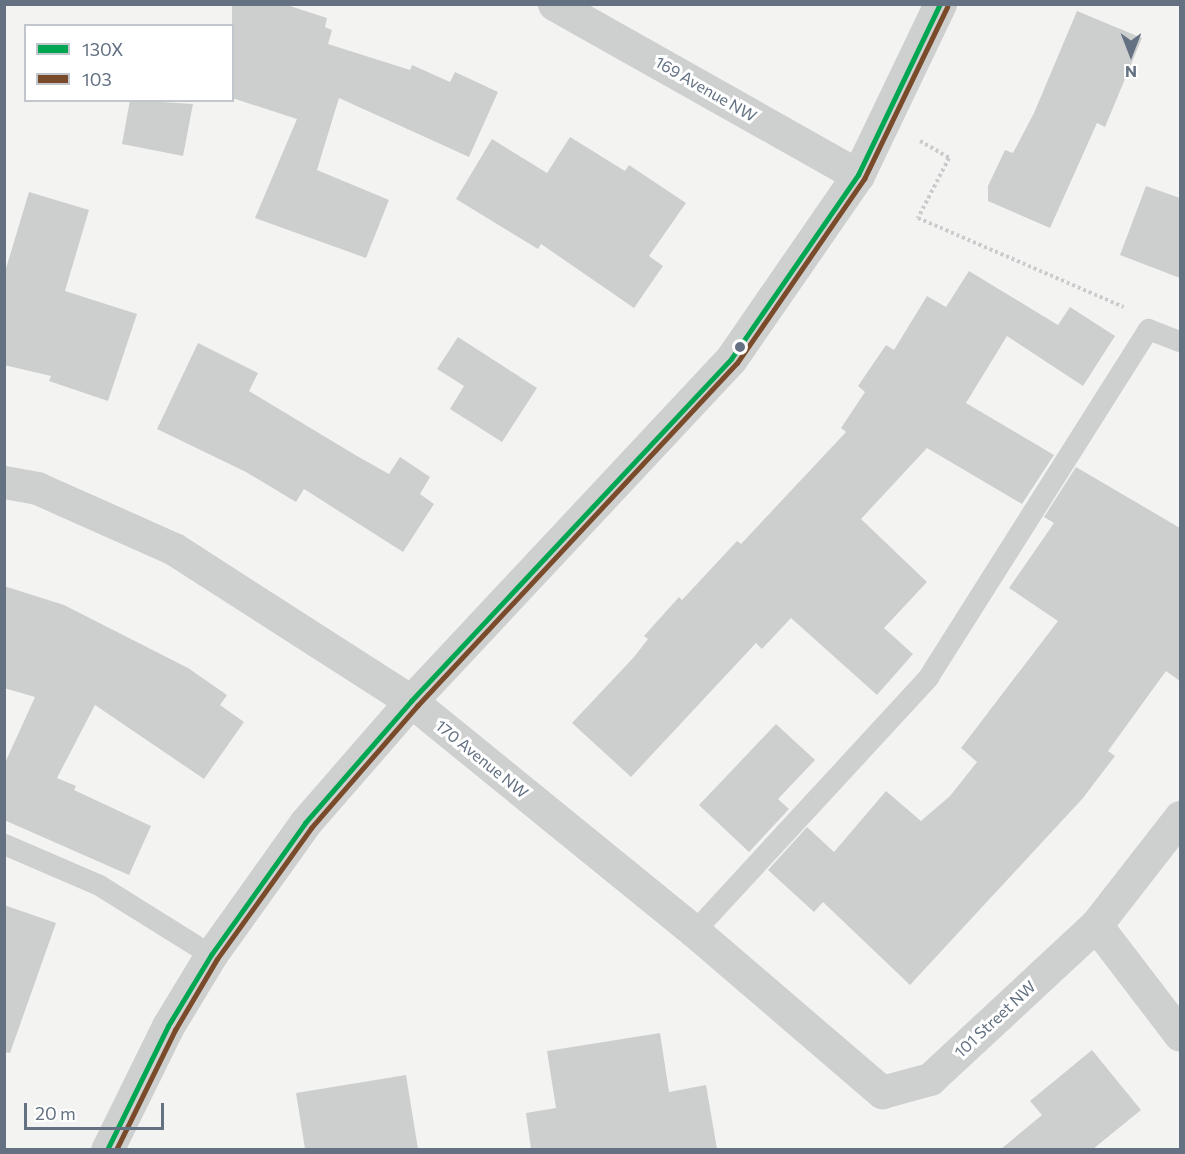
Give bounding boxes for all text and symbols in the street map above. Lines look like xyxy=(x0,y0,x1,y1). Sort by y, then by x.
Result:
legend xyxy=(24,24,234,102)
north arrow xyxy=(1101,24,1161,84)
text: 130X xyxy=(82,38,123,60)
street label: 169 Avenue NW xyxy=(652,52,760,126)
text: N xyxy=(1125,63,1137,82)
text: 103 xyxy=(82,68,112,90)
unlabelled marker xyxy=(734,341,746,353)
street label: 170 Avenue NW xyxy=(432,716,532,802)
street label: 101 Street NW xyxy=(950,977,1040,1061)
scale bar xyxy=(27,1091,166,1129)
text: 20 m xyxy=(35,1102,76,1124)

